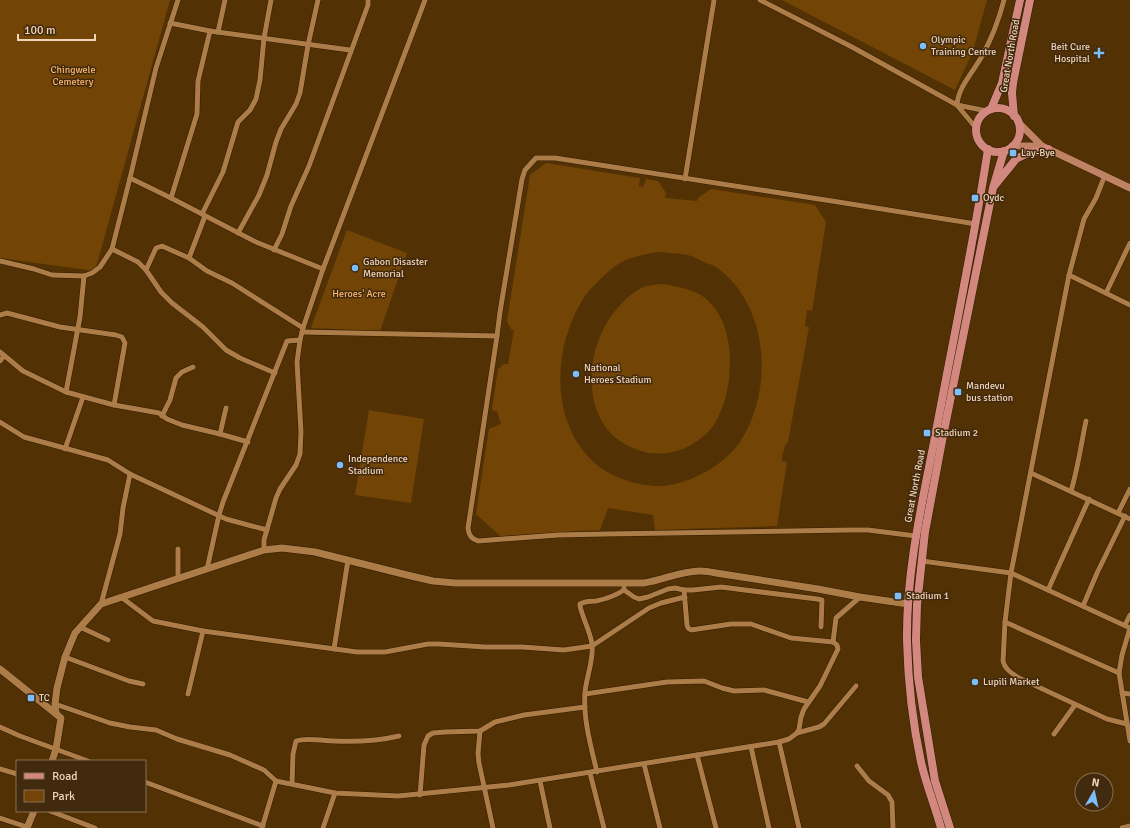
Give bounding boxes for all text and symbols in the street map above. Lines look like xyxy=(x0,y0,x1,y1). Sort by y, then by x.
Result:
scale bar xyxy=(18,16,95,42)
street label: Great North Road xyxy=(998,19,1022,93)
text: 100 m xyxy=(24,23,56,38)
place label: Olympic Training Centre xyxy=(931,34,996,58)
marker: Olympic Training Centre xyxy=(918,41,928,51)
place label: Beit Cure Hospital xyxy=(1051,41,1090,65)
marker: Beit Cure Hospital xyxy=(1093,47,1105,59)
park label: Chingwele Cemetery xyxy=(51,64,95,88)
place label: Lay-Bye xyxy=(1021,147,1055,159)
marker: Lay-Bye xyxy=(1008,148,1018,158)
place label: Oydc xyxy=(983,192,1005,204)
marker: Oydc xyxy=(970,193,980,203)
place label: Gabon Disaster Memorial xyxy=(363,256,428,280)
marker: Gabon Disaster Memorial xyxy=(350,263,360,273)
park label: Heroes' Acre xyxy=(332,288,386,300)
place label: National Heroes Stadium xyxy=(584,362,652,386)
marker: National Heroes Stadium xyxy=(571,369,581,379)
place label: Mandevu bus station xyxy=(966,380,1013,404)
marker: Mandevu bus station xyxy=(953,387,963,397)
place label: Stadium 2 xyxy=(935,427,978,439)
marker: Stadium 2 xyxy=(922,428,932,438)
street label: Great North Road xyxy=(902,449,928,523)
place label: Independence Stadium xyxy=(348,453,408,477)
marker: Independence Stadium xyxy=(335,460,345,470)
place label: Stadium 1 xyxy=(906,590,949,602)
marker: Stadium 1 xyxy=(893,591,903,601)
place label: Lupili Market xyxy=(983,676,1040,688)
marker: Lupili Market xyxy=(970,677,980,687)
place label: TC xyxy=(39,692,50,704)
marker: TC xyxy=(26,693,36,703)
legend xyxy=(16,760,146,812)
text: Road xyxy=(52,769,78,784)
north arrow xyxy=(1074,772,1114,812)
text: N xyxy=(1091,776,1100,790)
text: Park xyxy=(52,789,75,804)

